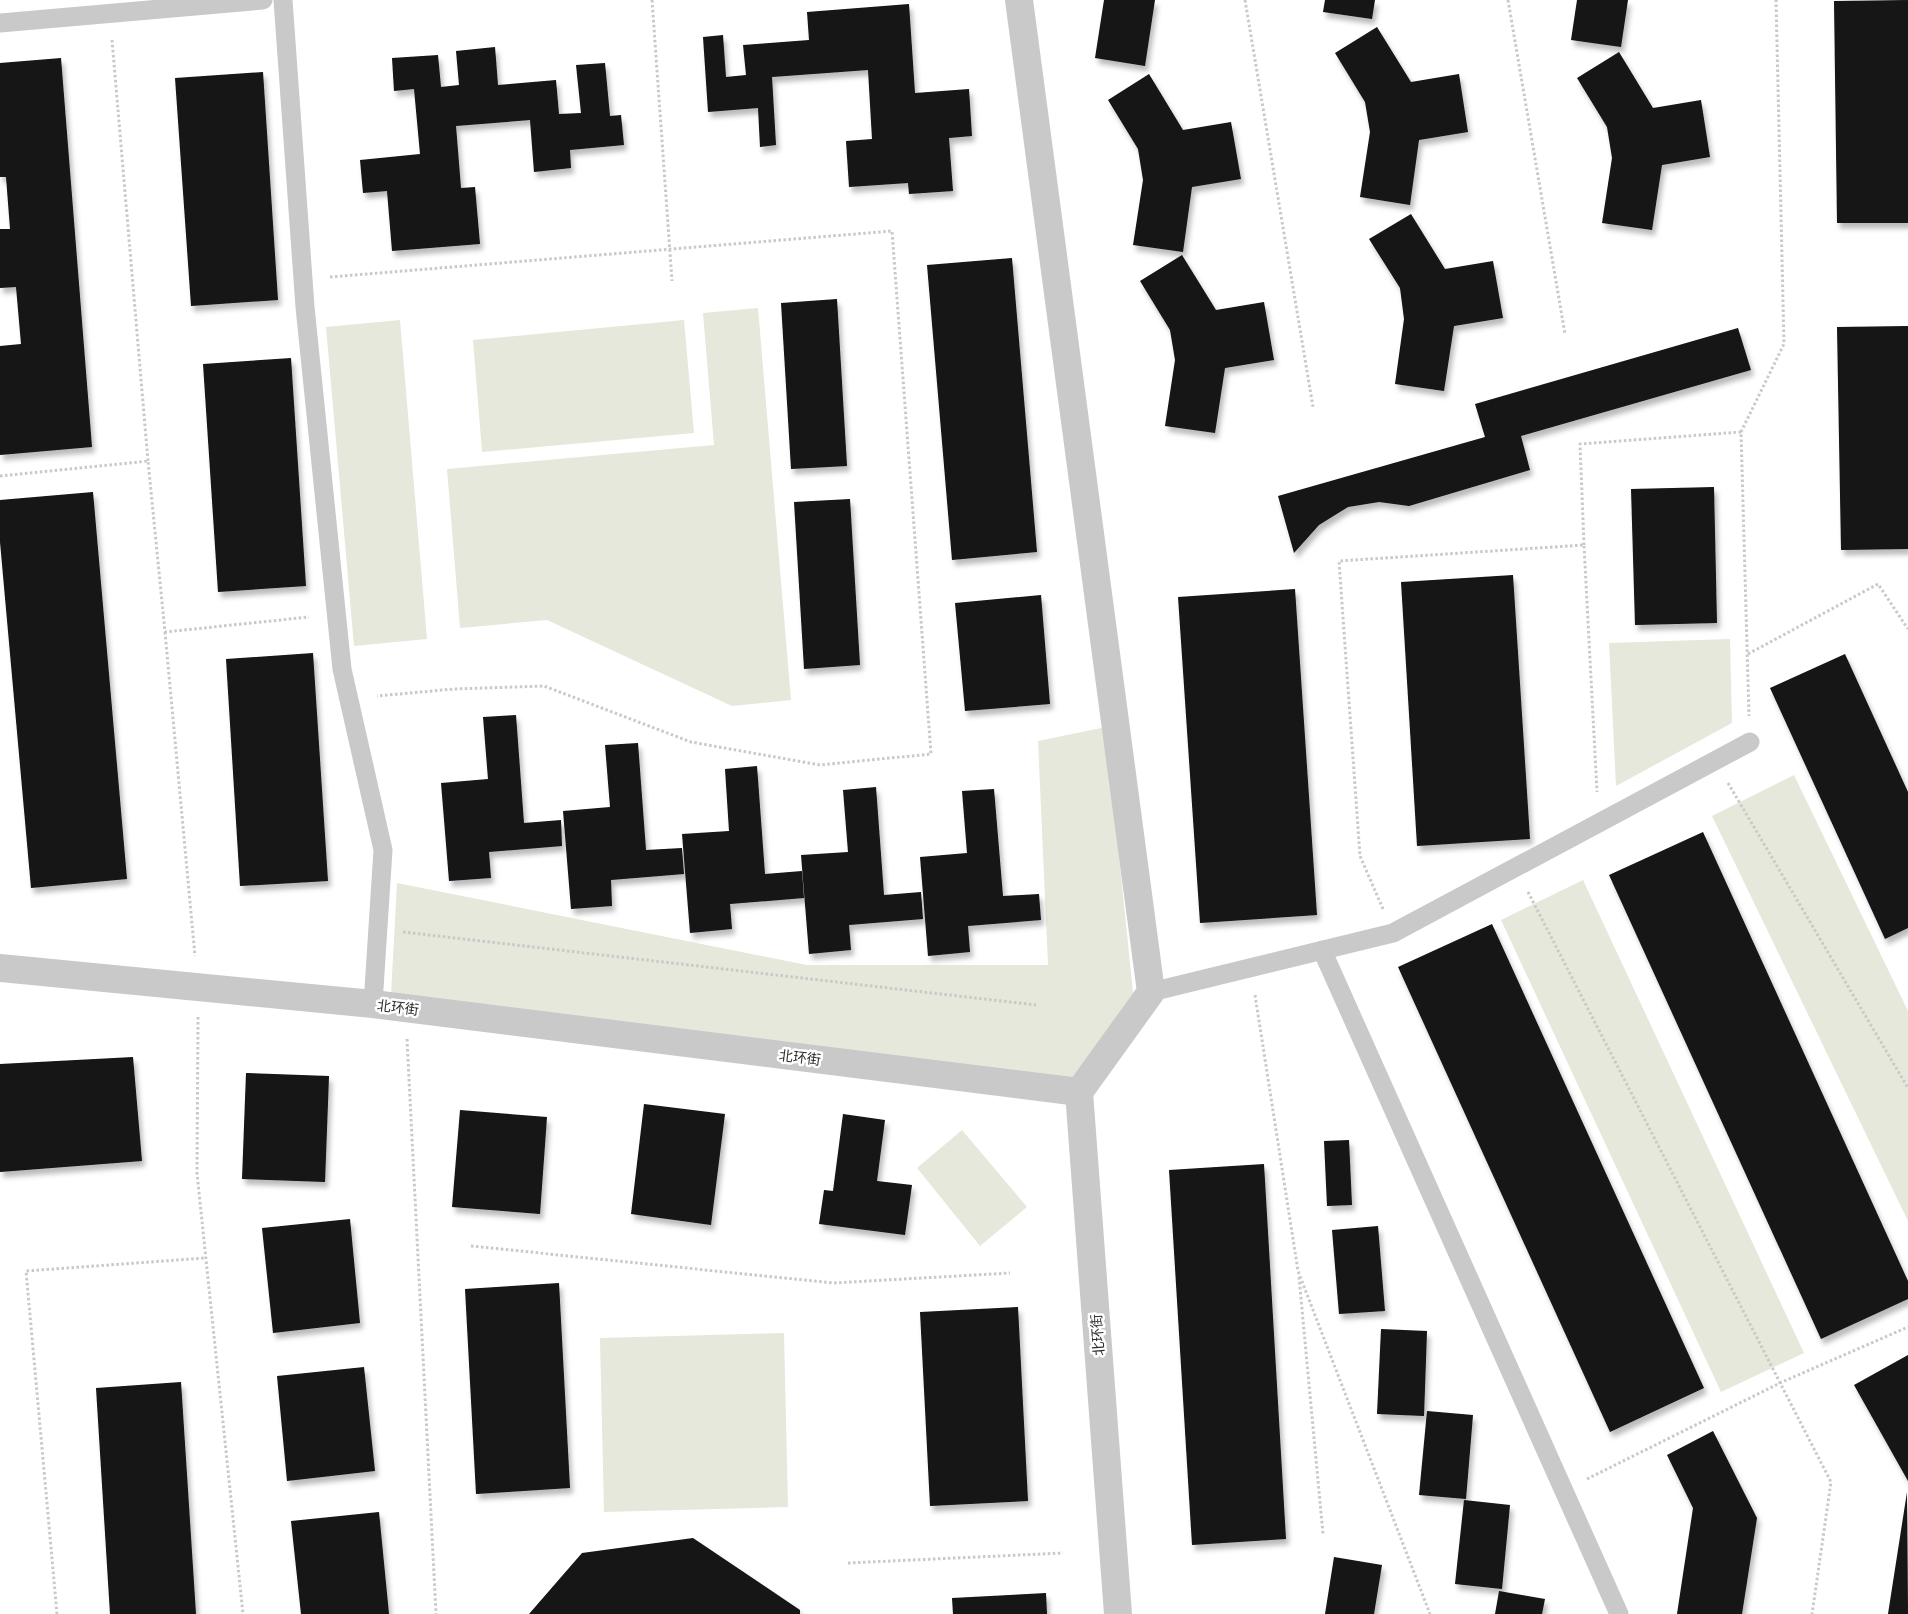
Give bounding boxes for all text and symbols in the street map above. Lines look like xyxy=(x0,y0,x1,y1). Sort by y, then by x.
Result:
street label: 北环街 xyxy=(376,995,420,1019)
street label: 北环街 xyxy=(778,1045,822,1069)
street label: 北环街 xyxy=(1086,1313,1108,1357)

